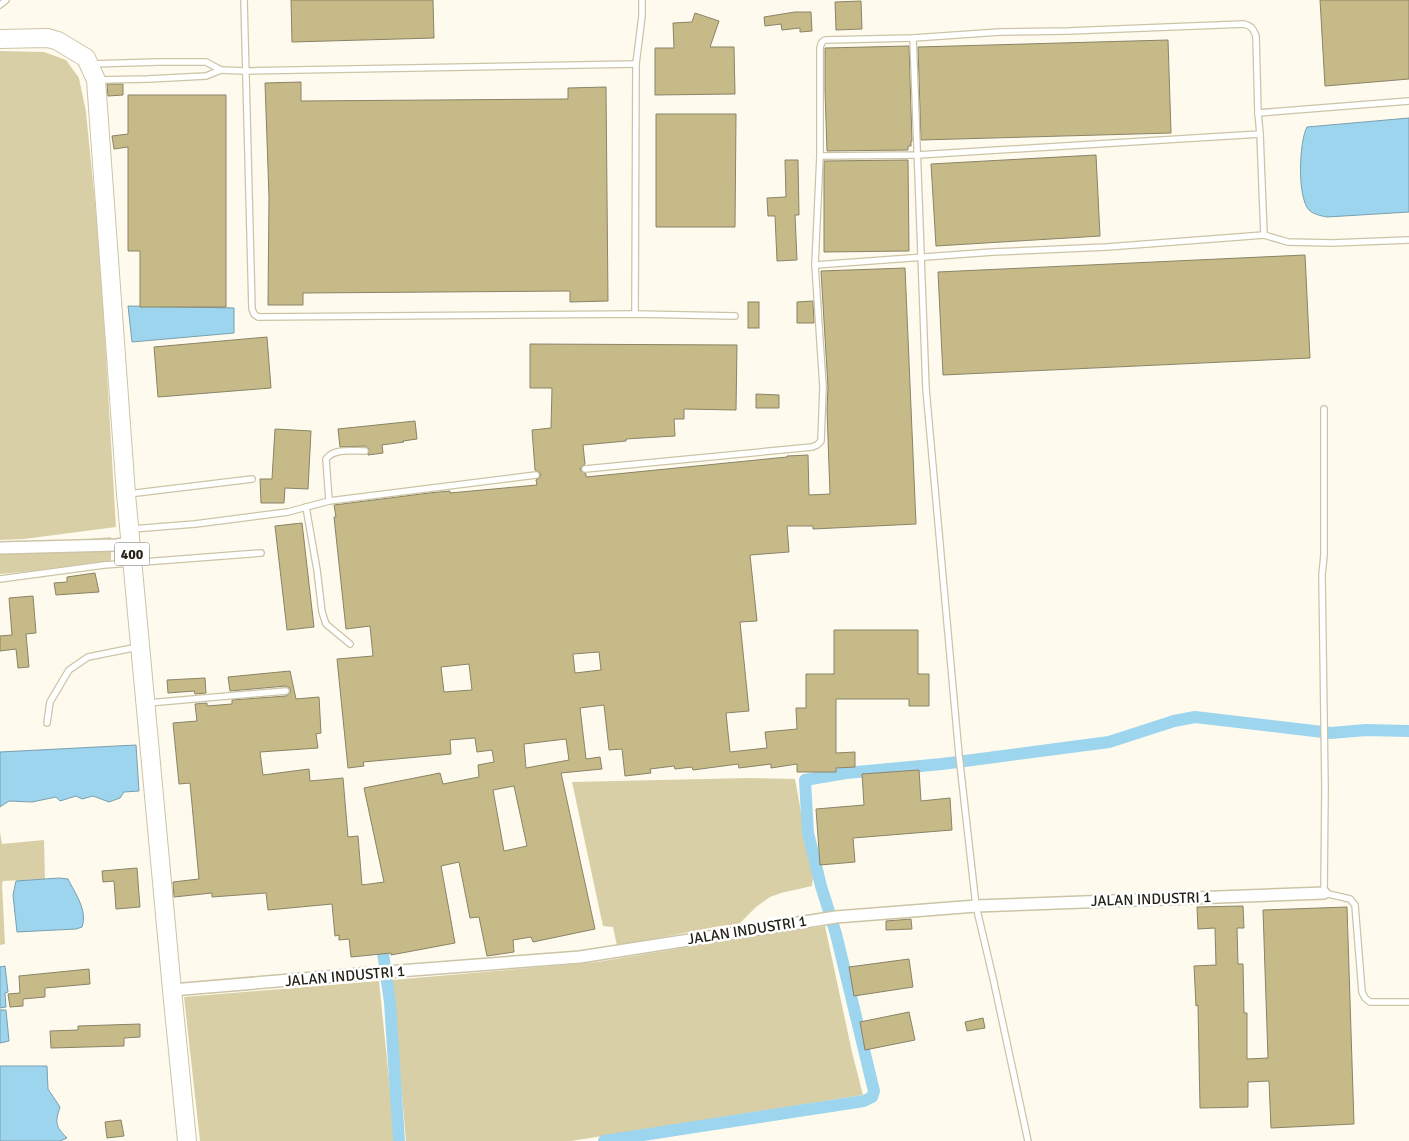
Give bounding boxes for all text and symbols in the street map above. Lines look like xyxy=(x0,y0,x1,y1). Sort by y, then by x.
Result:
road number: 400 xyxy=(114,542,150,566)
street label: JALAN INDUSTRI 1 xyxy=(1090,888,1212,910)
street label: JALAN INDUSTRI 1 xyxy=(686,912,808,948)
street label: JALAN INDUSTRI 1 xyxy=(284,962,406,990)

